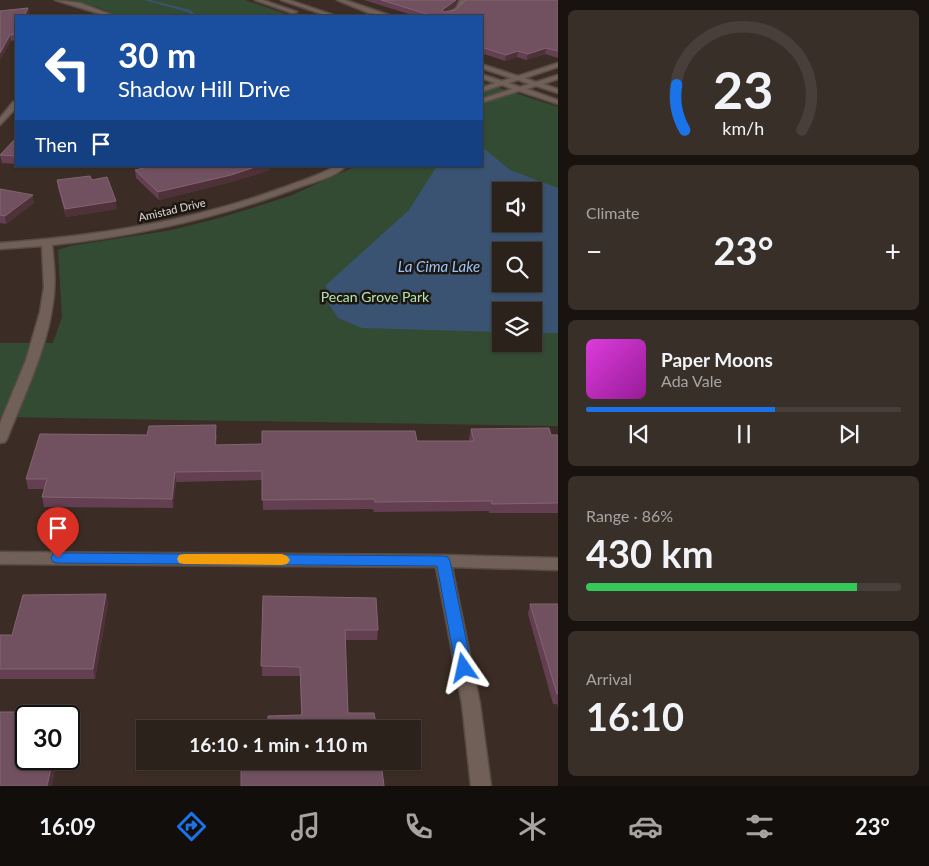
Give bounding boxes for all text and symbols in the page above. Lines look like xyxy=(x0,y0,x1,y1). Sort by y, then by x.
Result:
text: 30 m xyxy=(118,33,196,75)
icon: left xyxy=(35,35,100,100)
text: 23 xyxy=(713,58,774,120)
text: Shadow Hill Drive xyxy=(118,75,290,102)
text: km/h xyxy=(723,117,764,139)
icon: arrive xyxy=(87,130,115,158)
text: Then xyxy=(35,133,77,156)
map controls xyxy=(492,182,542,352)
button: sound xyxy=(492,182,542,232)
street label: Amistad Drive xyxy=(137,195,207,224)
text: Climate xyxy=(586,203,639,222)
text: 23° xyxy=(714,227,773,273)
text: − xyxy=(586,234,602,268)
text: + xyxy=(885,234,901,268)
button: search xyxy=(492,242,542,292)
water label: La Cima Lake xyxy=(398,257,480,275)
park label: Pecan Grove Park xyxy=(321,288,430,305)
button: layers xyxy=(492,302,542,352)
text: Paper Moons xyxy=(661,348,773,371)
text: Ada Vale xyxy=(661,371,722,390)
icon: previous xyxy=(625,420,653,448)
icon: pause xyxy=(730,420,758,448)
icon: next xyxy=(835,420,863,448)
text: Range · 86% xyxy=(586,506,673,525)
pin xyxy=(37,507,79,558)
icon: arrive xyxy=(44,514,72,542)
text: 430 km xyxy=(586,530,714,576)
position arrow xyxy=(437,641,489,693)
text: Arrival xyxy=(586,669,632,688)
text: 16:10 xyxy=(586,693,684,739)
speed limit sign: 30 xyxy=(15,705,80,770)
text: 16:10 · 1 min · 110 m xyxy=(189,733,368,756)
icon: directions xyxy=(174,809,209,844)
icon: music xyxy=(288,809,323,844)
icon: phone xyxy=(401,809,436,844)
icon: climate xyxy=(515,809,550,844)
icon: car xyxy=(628,809,663,844)
icon: filters xyxy=(742,809,777,844)
text: 16:09 xyxy=(39,813,96,840)
text: 23° xyxy=(855,813,890,840)

